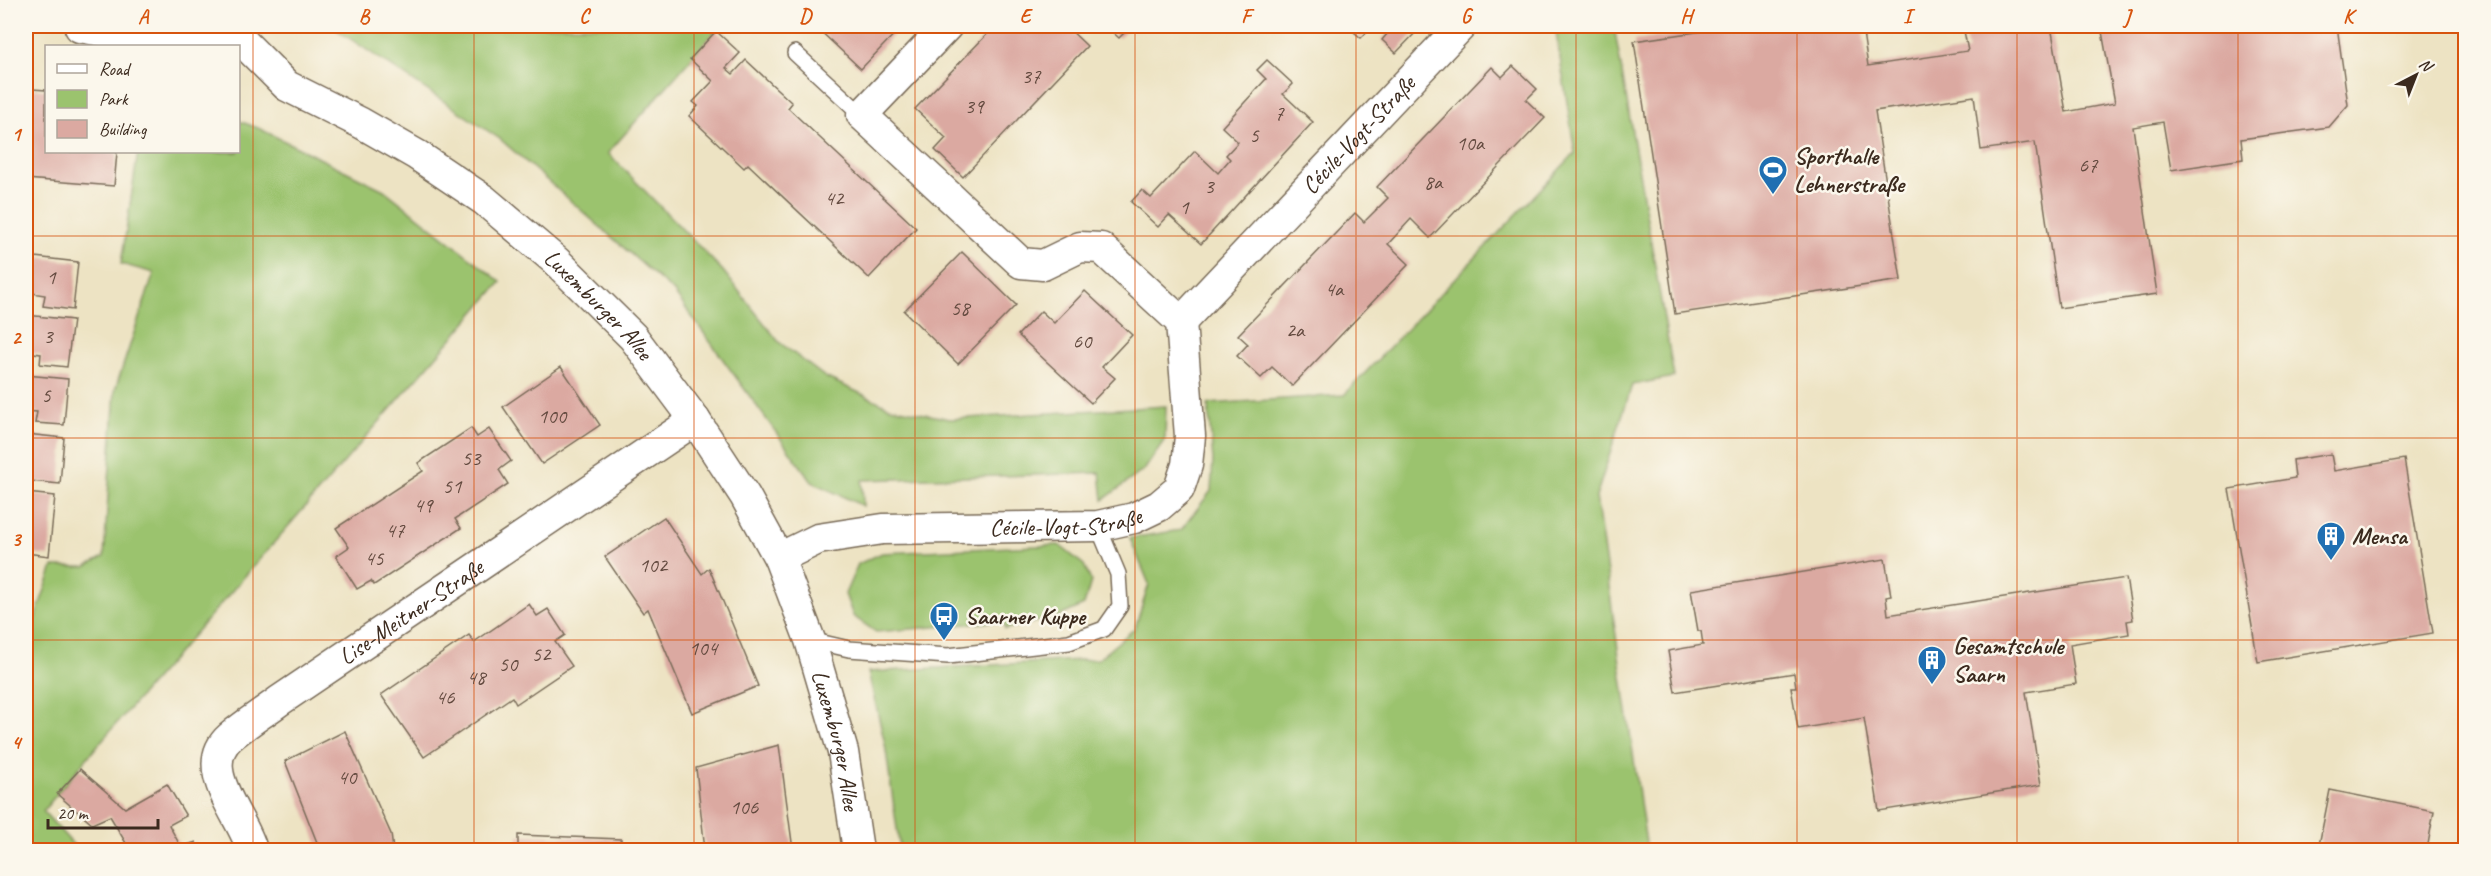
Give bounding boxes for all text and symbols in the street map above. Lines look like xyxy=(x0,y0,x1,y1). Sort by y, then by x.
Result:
text: A xyxy=(138,4,150,29)
text: B xyxy=(359,4,371,29)
text: C xyxy=(579,4,591,29)
text: D xyxy=(799,4,813,29)
text: E xyxy=(1020,4,1034,29)
text: F xyxy=(1241,4,1255,29)
text: G xyxy=(1461,4,1474,29)
text: H xyxy=(1680,4,1695,29)
text: I xyxy=(1903,4,1916,29)
text: J xyxy=(2122,4,2134,29)
text: K xyxy=(2343,4,2357,29)
legend xyxy=(45,45,240,153)
north arrow xyxy=(2386,45,2446,105)
text: N xyxy=(2415,54,2438,77)
text: Road xyxy=(99,58,132,80)
house number: 37 xyxy=(1022,63,1042,89)
street label: Cécile-Vogt-Straße xyxy=(1295,67,1423,200)
text: Park xyxy=(99,88,129,110)
house number: 39 xyxy=(965,93,985,119)
house number: 7 xyxy=(1274,100,1285,126)
text: Building xyxy=(99,118,148,140)
text: 1 xyxy=(12,122,23,147)
house number: 5 xyxy=(1249,122,1260,148)
house number: 10a xyxy=(1456,130,1486,156)
place label: Sporthalle Lehnerstraße xyxy=(1794,141,1906,199)
house number: 67 xyxy=(2079,152,2099,178)
sports icon: Sporthalle Lehnerstraße xyxy=(1757,154,1789,196)
house number: 8a xyxy=(1424,169,1444,195)
house number: 3 xyxy=(1204,173,1215,199)
house number: 42 xyxy=(825,185,845,211)
house number: 1 xyxy=(1179,194,1190,220)
street label: Luxemburger Allee xyxy=(538,243,661,368)
house number: 1 xyxy=(46,264,57,290)
house number: 4a xyxy=(1325,276,1345,302)
house number: 58 xyxy=(951,295,972,321)
house number: 2a xyxy=(1286,317,1306,343)
house number: 3 xyxy=(43,323,54,349)
text: 2 xyxy=(12,325,23,350)
house number: 60 xyxy=(1073,328,1093,354)
house number: 5 xyxy=(41,382,52,408)
house number: 100 xyxy=(538,403,568,429)
house number: 53 xyxy=(462,445,482,471)
house number: 51 xyxy=(443,473,463,499)
house number: 49 xyxy=(414,492,434,518)
street label: Cécile-Vogt-Straße xyxy=(989,500,1149,543)
house number: 47 xyxy=(386,517,406,543)
building icon: Mensa xyxy=(2315,520,2347,562)
place label: Mensa xyxy=(2352,521,2409,551)
text: 3 xyxy=(12,527,23,552)
house number: 45 xyxy=(365,545,385,571)
street label: Lise-Meitner-Straße xyxy=(333,551,491,671)
house number: 102 xyxy=(639,552,669,578)
bus stop icon: Saarner Kuppe xyxy=(928,600,960,642)
place label: Saarner Kuppe xyxy=(965,601,1087,631)
place label: Gesamtschule Saarn xyxy=(1953,631,2065,689)
house number: 104 xyxy=(689,635,720,661)
house number: 52 xyxy=(532,641,552,667)
building icon: Gesamtschule Saarn xyxy=(1916,644,1948,686)
house number: 50 xyxy=(499,651,519,677)
house number: 48 xyxy=(467,664,488,690)
street label: Luxemburger Allee xyxy=(805,667,867,815)
house number: 46 xyxy=(436,684,455,710)
text: 4 xyxy=(12,730,24,755)
house number: 40 xyxy=(338,764,358,790)
scale bar xyxy=(48,792,158,830)
house number: 106 xyxy=(730,794,759,820)
text: 20 m xyxy=(57,802,90,824)

